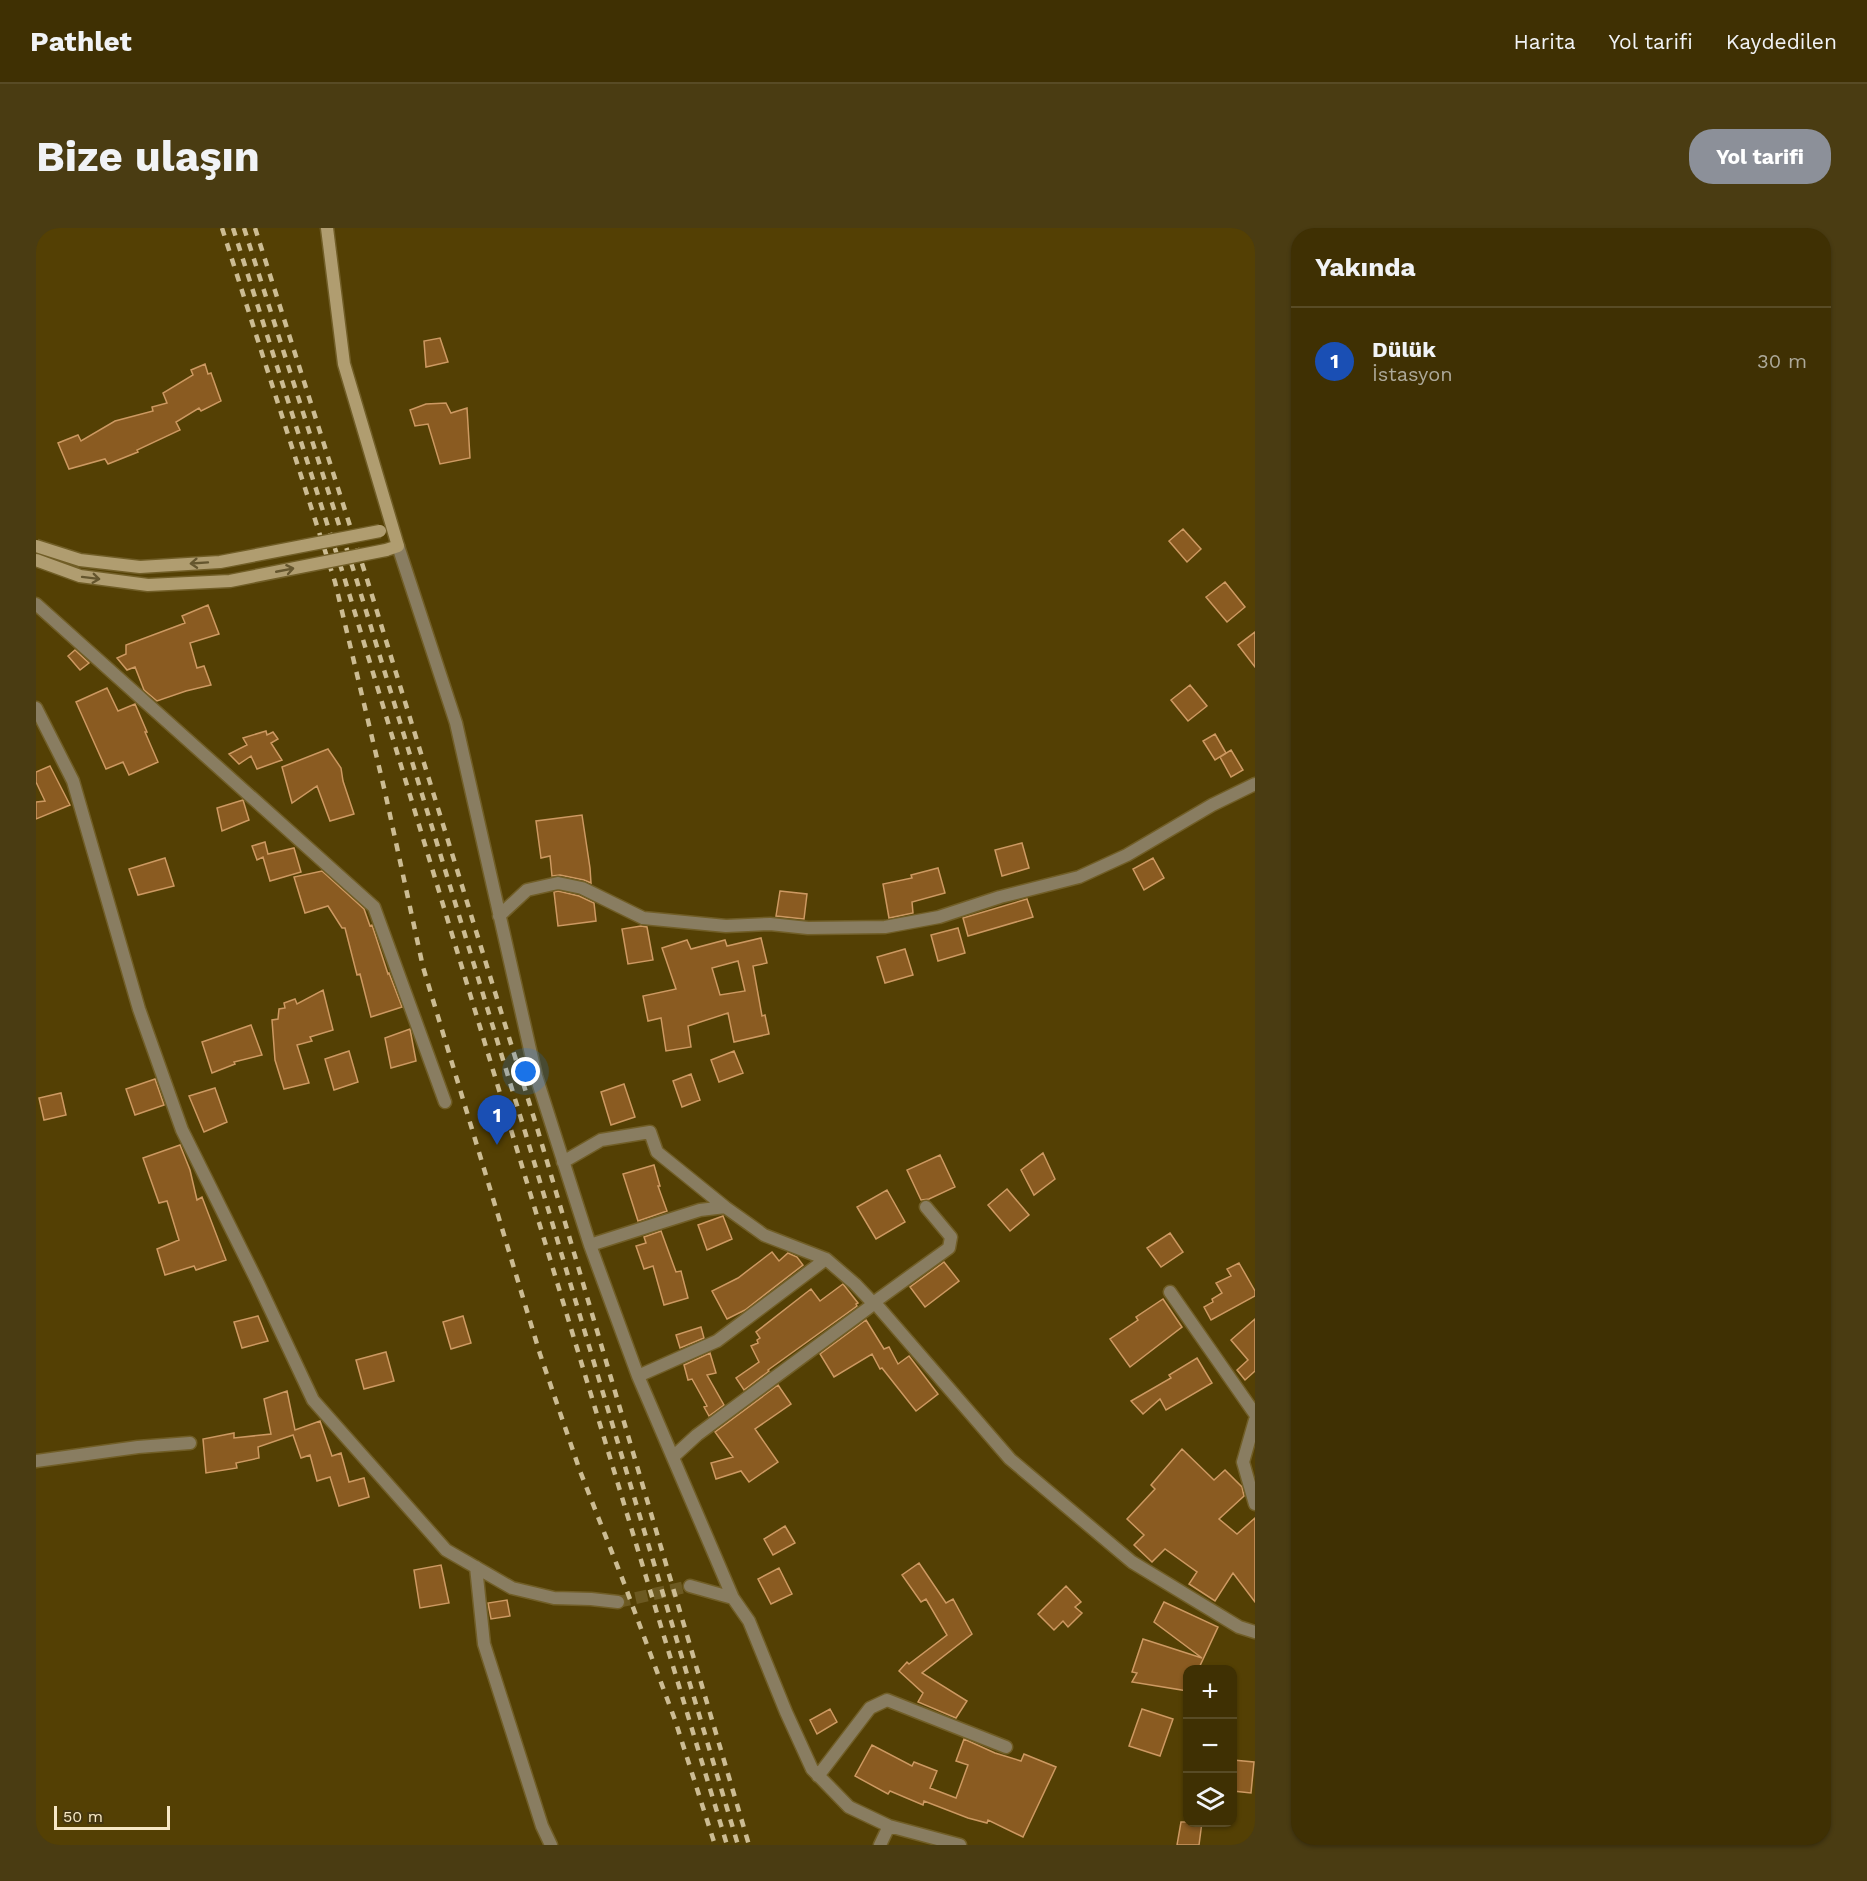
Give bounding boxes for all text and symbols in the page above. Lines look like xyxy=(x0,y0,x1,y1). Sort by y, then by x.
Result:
text: Pathlet xyxy=(30,25,132,58)
text: Harita xyxy=(1514,29,1576,54)
text: Yol tarifi xyxy=(1609,29,1693,54)
text: Kaydedilen xyxy=(1726,29,1837,54)
button: Yol tarifi xyxy=(1689,129,1831,184)
text: Bize ulaşın xyxy=(36,132,260,181)
text: Yakında xyxy=(1315,252,1416,282)
text: Dülük xyxy=(1372,337,1436,362)
text: 1 xyxy=(1330,349,1339,373)
text: 30 m xyxy=(1757,349,1807,373)
text: İstasyon xyxy=(1372,362,1453,386)
one-way arrow xyxy=(189,558,209,569)
one-way arrow xyxy=(275,564,294,575)
one-way arrow xyxy=(81,572,101,583)
your location xyxy=(511,1057,540,1086)
pin: 1 xyxy=(478,1096,516,1145)
map controls xyxy=(1183,1665,1237,1827)
button: + xyxy=(1183,1665,1237,1719)
button: − xyxy=(1183,1719,1237,1773)
button: layers xyxy=(1183,1773,1237,1827)
scale bar xyxy=(54,1803,170,1830)
text: 50 m xyxy=(63,1807,103,1826)

